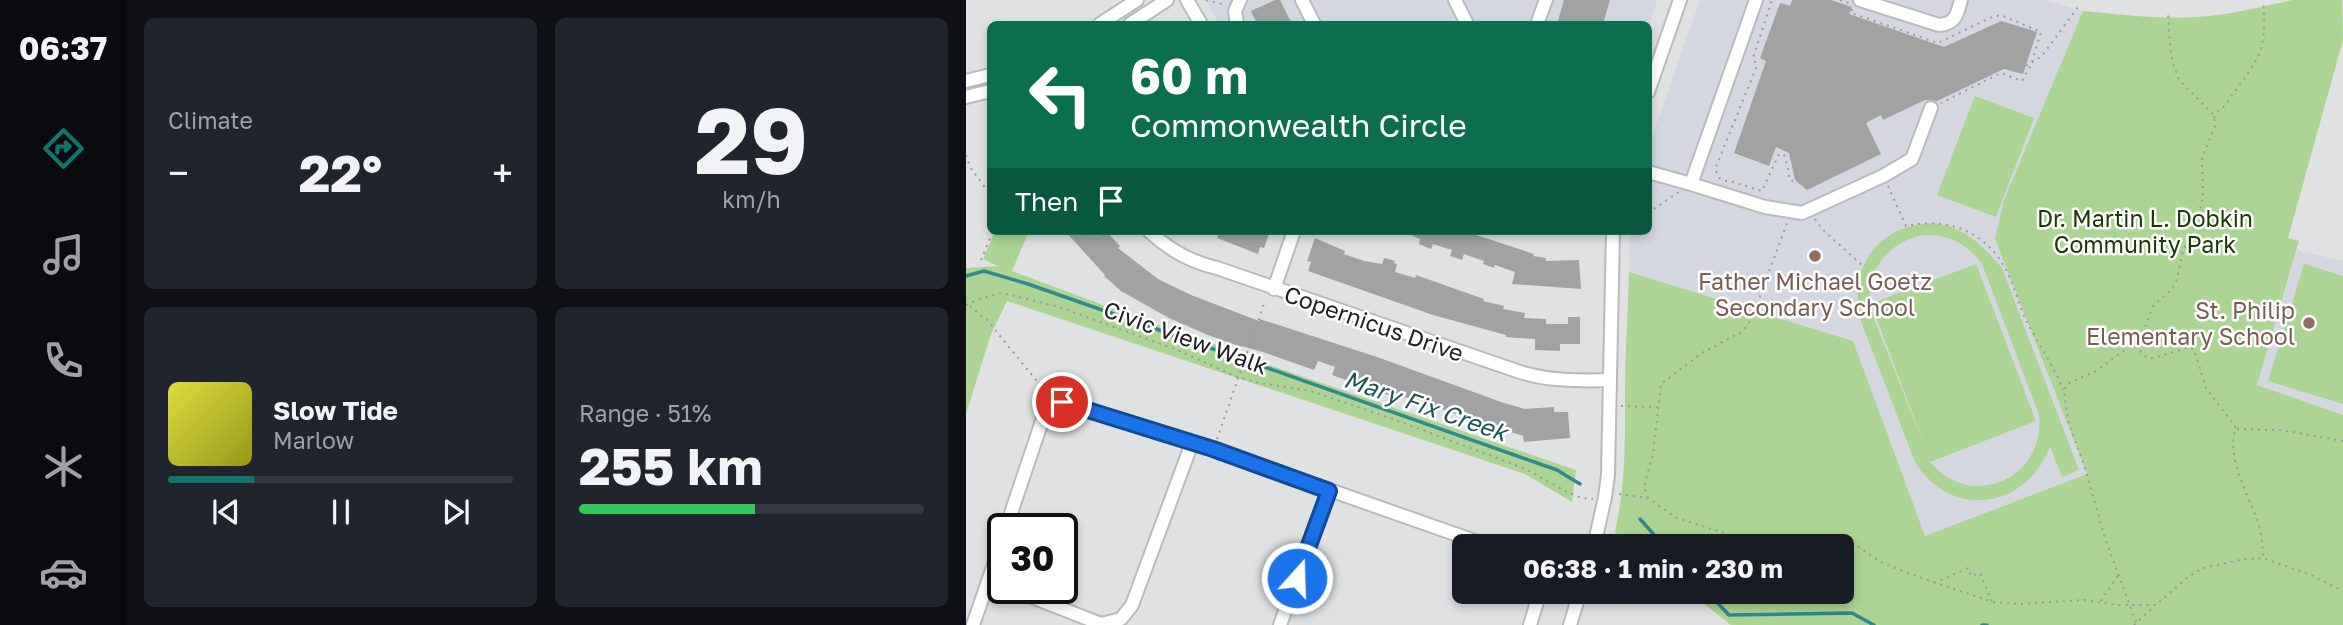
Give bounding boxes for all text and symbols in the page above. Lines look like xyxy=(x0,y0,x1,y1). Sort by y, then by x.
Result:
text: 06:37 xyxy=(19,29,107,67)
text: 60 m xyxy=(1130,46,1248,105)
icon: left xyxy=(1015,49,1106,140)
text: 29 xyxy=(695,85,808,194)
text: Climate xyxy=(168,106,253,134)
text: Commonwealth Circle xyxy=(1130,106,1467,144)
icon: directions xyxy=(39,124,88,173)
text: 22° xyxy=(299,141,382,203)
text: − xyxy=(168,150,189,195)
text: + xyxy=(492,150,513,195)
icon: arrive xyxy=(1092,182,1130,220)
text: km/h xyxy=(722,185,781,213)
text: Then xyxy=(1015,186,1078,217)
park label: Dr. Martin L. Dobkin Community Park xyxy=(2037,204,2253,258)
icon: music xyxy=(39,230,88,279)
marker: Father Michael Goetz Secondary School xyxy=(1807,248,1823,264)
place label: Father Michael Goetz Secondary School xyxy=(1698,267,1932,321)
street label: Copernicus Drive xyxy=(1281,279,1467,367)
street label: Civic View Walk xyxy=(1100,294,1272,380)
place label: St. Philip Elementary School xyxy=(2086,296,2295,350)
marker: St. Philip Elementary School xyxy=(2301,315,2317,331)
icon: phone xyxy=(39,336,88,385)
water label: Mary Fix Creek xyxy=(1340,364,1514,448)
pin xyxy=(1032,372,1092,432)
icon: arrive xyxy=(1043,383,1081,421)
text: Slow Tide xyxy=(273,395,398,426)
text: Range · 51% xyxy=(579,399,711,427)
text: Marlow xyxy=(273,426,354,454)
text: 255 km xyxy=(579,434,763,496)
icon: climate xyxy=(39,442,88,491)
icon: previous xyxy=(207,493,245,531)
icon: pause xyxy=(322,493,360,531)
icon: next xyxy=(437,493,475,531)
speed limit sign: 30 xyxy=(987,513,1078,604)
position arrow xyxy=(1260,541,1334,615)
icon: car xyxy=(39,548,88,597)
text: 06:38 · 1 min · 230 m xyxy=(1523,553,1783,584)

